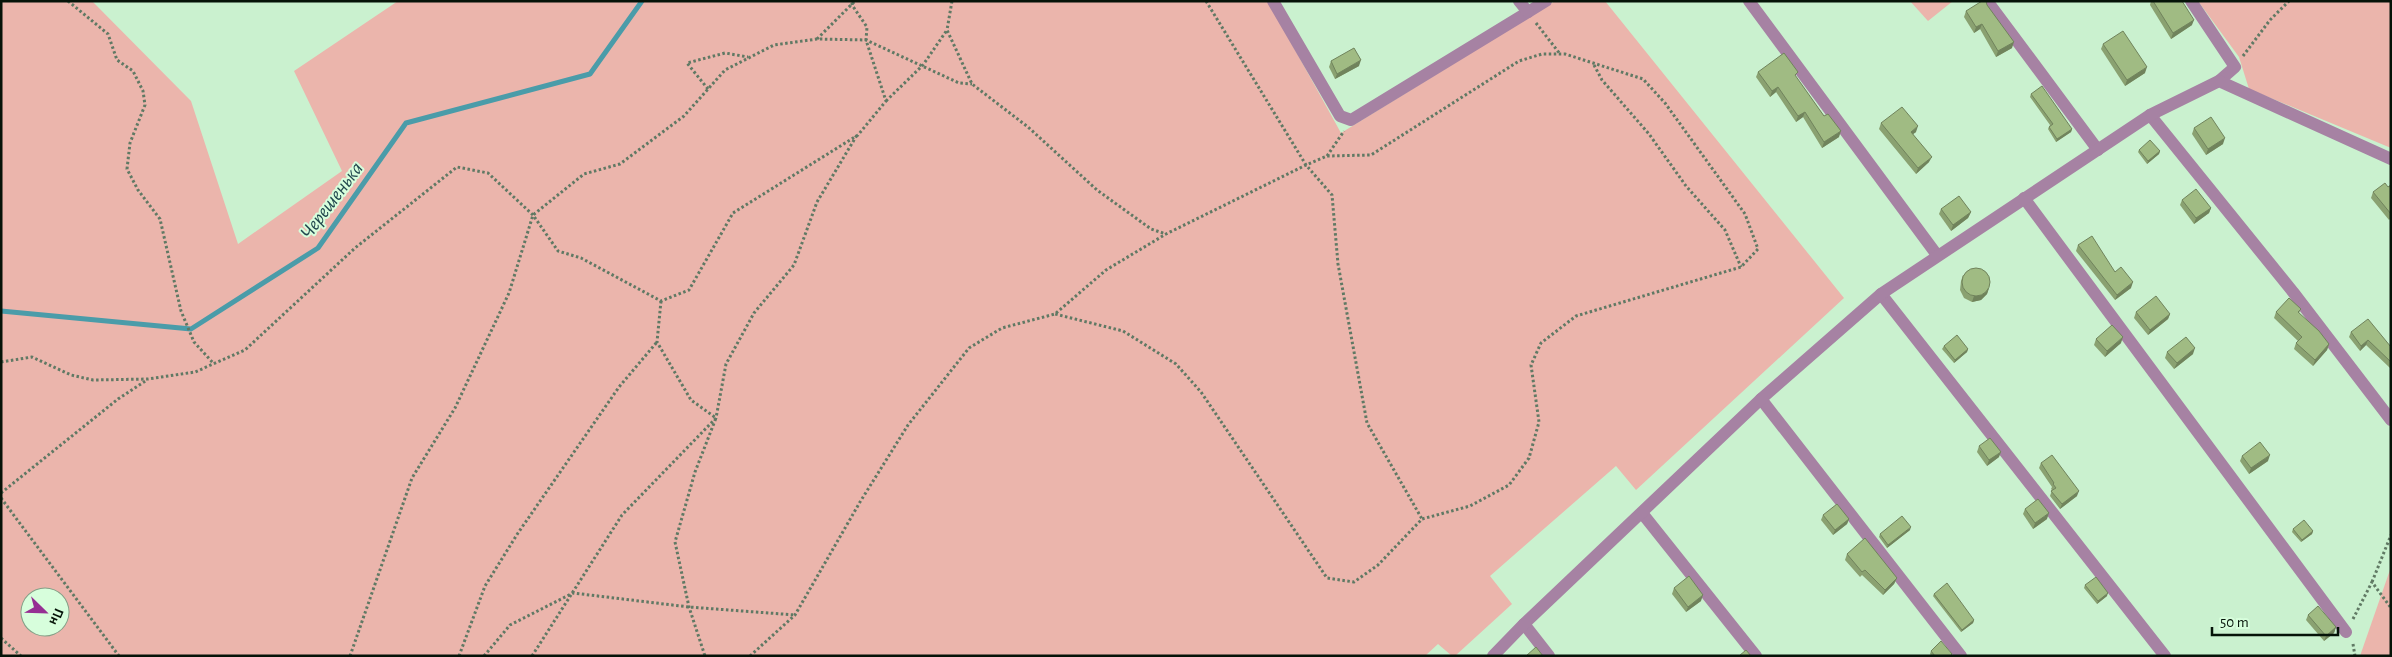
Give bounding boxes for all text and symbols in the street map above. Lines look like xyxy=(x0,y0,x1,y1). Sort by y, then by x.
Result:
water label: Черешенька xyxy=(297,159,367,243)
north arrow xyxy=(20,587,70,637)
scale bar xyxy=(2212,604,2338,636)
text: Пн xyxy=(46,606,66,627)
text: 50 m xyxy=(2220,615,2249,630)

